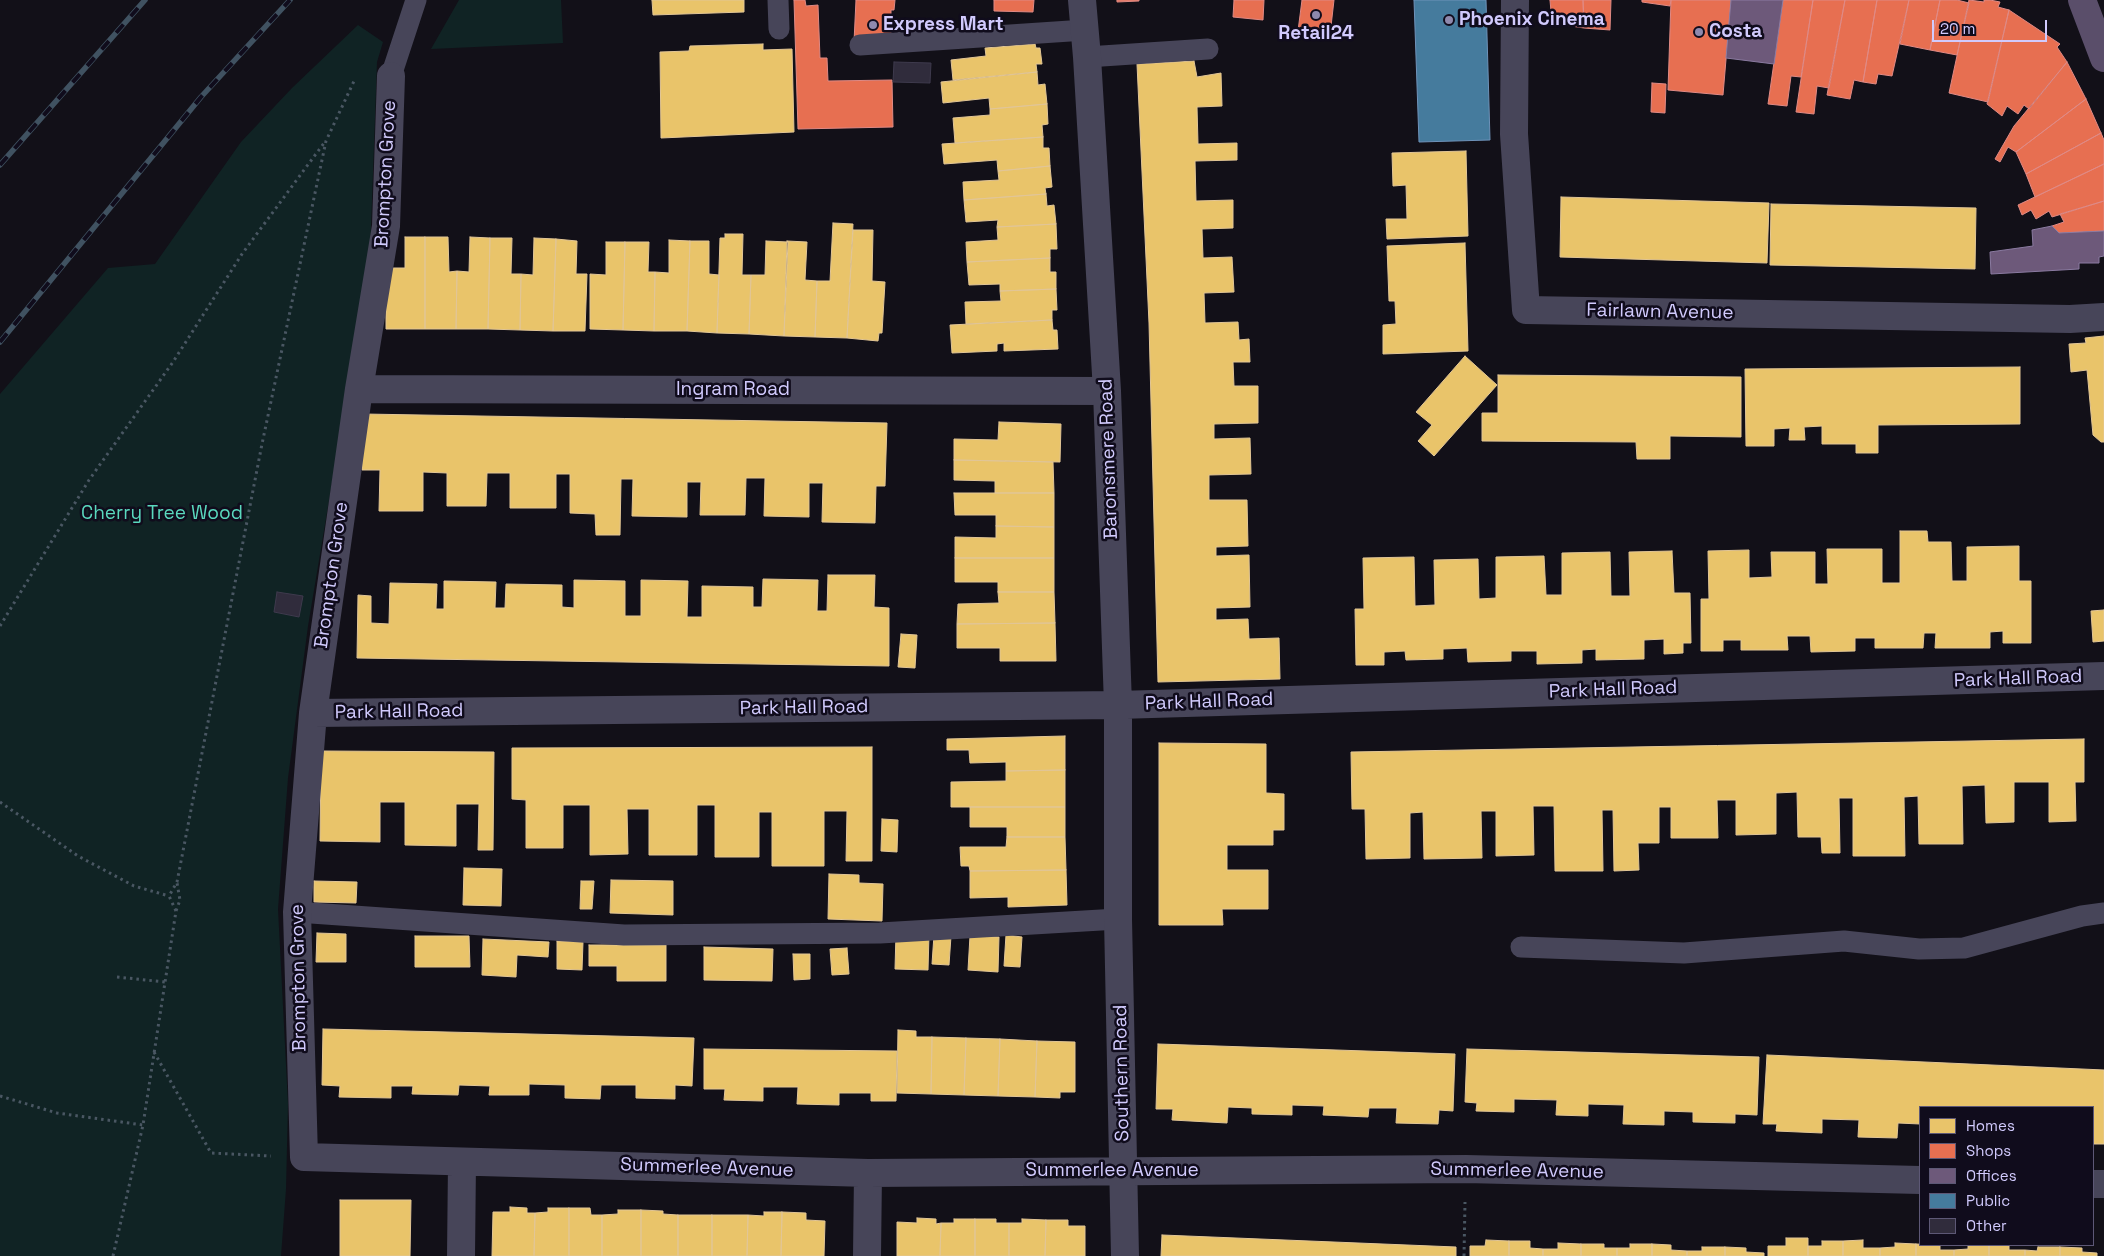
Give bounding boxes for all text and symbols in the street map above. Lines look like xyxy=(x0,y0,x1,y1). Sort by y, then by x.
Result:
marker: Retail24 xyxy=(1310,9,1322,21)
place label: Phoenix Cinema xyxy=(1459,9,1605,31)
scale bar xyxy=(1934,10,2049,42)
place label: Express Mart xyxy=(883,14,1004,36)
marker: Phoenix Cinema xyxy=(1443,14,1455,26)
marker: Express Mart xyxy=(867,19,879,31)
text: 20 m xyxy=(1940,19,1975,38)
place label: Costa xyxy=(1709,21,1762,43)
place label: Retail24 xyxy=(1278,23,1354,45)
marker: Costa xyxy=(1693,26,1705,38)
street label: Brompton Grove xyxy=(371,100,401,248)
street label: Fairlawn Avenue xyxy=(1586,299,1734,325)
street label: Baronsmere Road xyxy=(1095,378,1123,540)
street label: Ingram Road xyxy=(676,379,790,401)
street label: Brompton Grove xyxy=(310,500,354,650)
park label: Cherry Tree Wood xyxy=(81,503,243,525)
street label: Park Hall Road xyxy=(1953,665,2083,693)
street label: Park Hall Road xyxy=(1548,676,1678,704)
street label: Park Hall Road xyxy=(1144,688,1274,716)
street label: Park Hall Road xyxy=(740,695,868,721)
street label: Park Hall Road xyxy=(335,699,463,725)
street label: Brompton Grove xyxy=(286,904,312,1052)
street label: Southern Road xyxy=(1109,1004,1135,1142)
legend xyxy=(1919,1106,2094,1246)
text: Homes xyxy=(1966,1116,2015,1135)
text: Shops xyxy=(1966,1141,2011,1160)
street label: Summerlee Avenue xyxy=(620,1154,794,1182)
street label: Summerlee Avenue xyxy=(1430,1158,1604,1184)
street label: Summerlee Avenue xyxy=(1025,1160,1199,1182)
text: Offices xyxy=(1966,1166,2017,1185)
text: Public xyxy=(1966,1191,2010,1210)
text: Other xyxy=(1966,1216,2007,1235)

